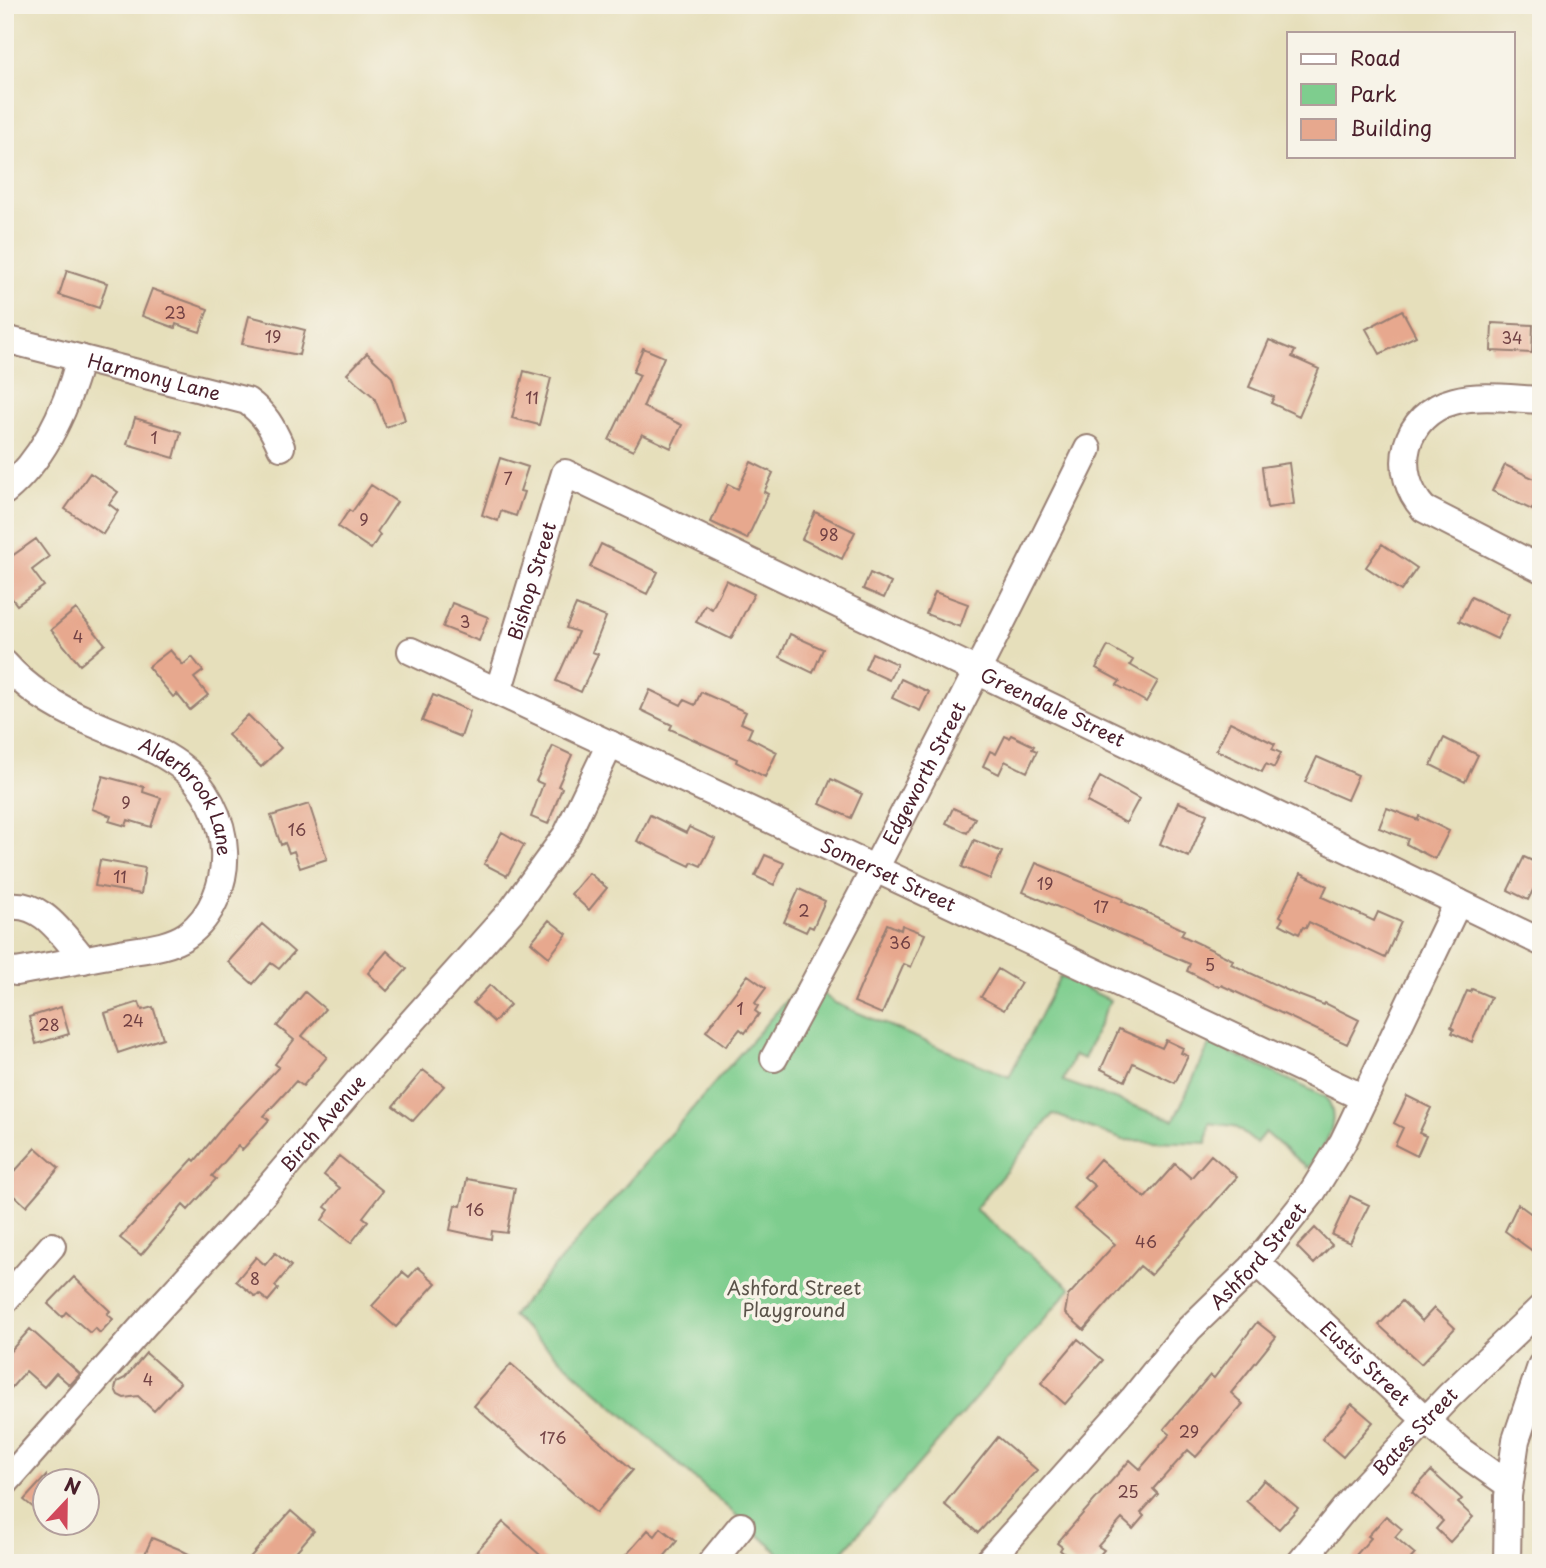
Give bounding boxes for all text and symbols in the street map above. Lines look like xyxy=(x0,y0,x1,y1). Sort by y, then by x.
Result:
legend xyxy=(1287,32,1514,158)
text: Road xyxy=(1350,41,1401,73)
text: Park xyxy=(1350,77,1397,109)
text: Building xyxy=(1350,111,1432,143)
house number: 23 xyxy=(164,300,186,324)
house number: 19 xyxy=(265,324,281,348)
house number: 34 xyxy=(1501,325,1523,349)
street label: Harmony Lane xyxy=(85,346,224,407)
house number: 11 xyxy=(525,385,539,409)
house number: 1 xyxy=(150,425,158,449)
house number: 7 xyxy=(503,466,513,490)
house number: 9 xyxy=(359,507,369,531)
street label: Bishop Street xyxy=(500,518,562,643)
house number: 98 xyxy=(819,522,839,546)
house number: 3 xyxy=(460,609,470,633)
house number: 4 xyxy=(73,624,83,648)
street label: Greendale Street xyxy=(976,660,1130,753)
street label: Edgeworth Street xyxy=(875,696,972,849)
street label: Alderbrook Lane xyxy=(135,730,239,856)
house number: 9 xyxy=(121,790,131,814)
house number: 16 xyxy=(288,817,306,841)
street label: Somerset Street xyxy=(816,830,961,918)
house number: 11 xyxy=(113,864,127,888)
house number: 19 xyxy=(1037,871,1053,895)
house number: 17 xyxy=(1093,894,1109,918)
house number: 2 xyxy=(798,898,810,922)
house number: 36 xyxy=(889,930,911,954)
house number: 5 xyxy=(1205,952,1215,976)
house number: 1 xyxy=(736,996,744,1020)
house number: 24 xyxy=(122,1008,144,1032)
house number: 28 xyxy=(38,1012,60,1036)
street label: Birch Avenue xyxy=(273,1068,371,1177)
street label: Ashford Street xyxy=(1203,1196,1312,1315)
house number: 16 xyxy=(466,1197,484,1221)
house number: 46 xyxy=(1135,1229,1157,1253)
house number: 8 xyxy=(250,1266,260,1290)
park label: Ashford Street Playground xyxy=(727,1273,861,1323)
street label: Eustis Street xyxy=(1314,1314,1417,1412)
house number: 4 xyxy=(143,1367,153,1391)
street label: Bates Street xyxy=(1366,1380,1463,1481)
house number: 29 xyxy=(1179,1419,1199,1443)
house number: 176 xyxy=(540,1425,566,1449)
north arrow xyxy=(32,1466,102,1536)
text: N xyxy=(61,1470,85,1501)
house number: 25 xyxy=(1117,1479,1139,1503)

